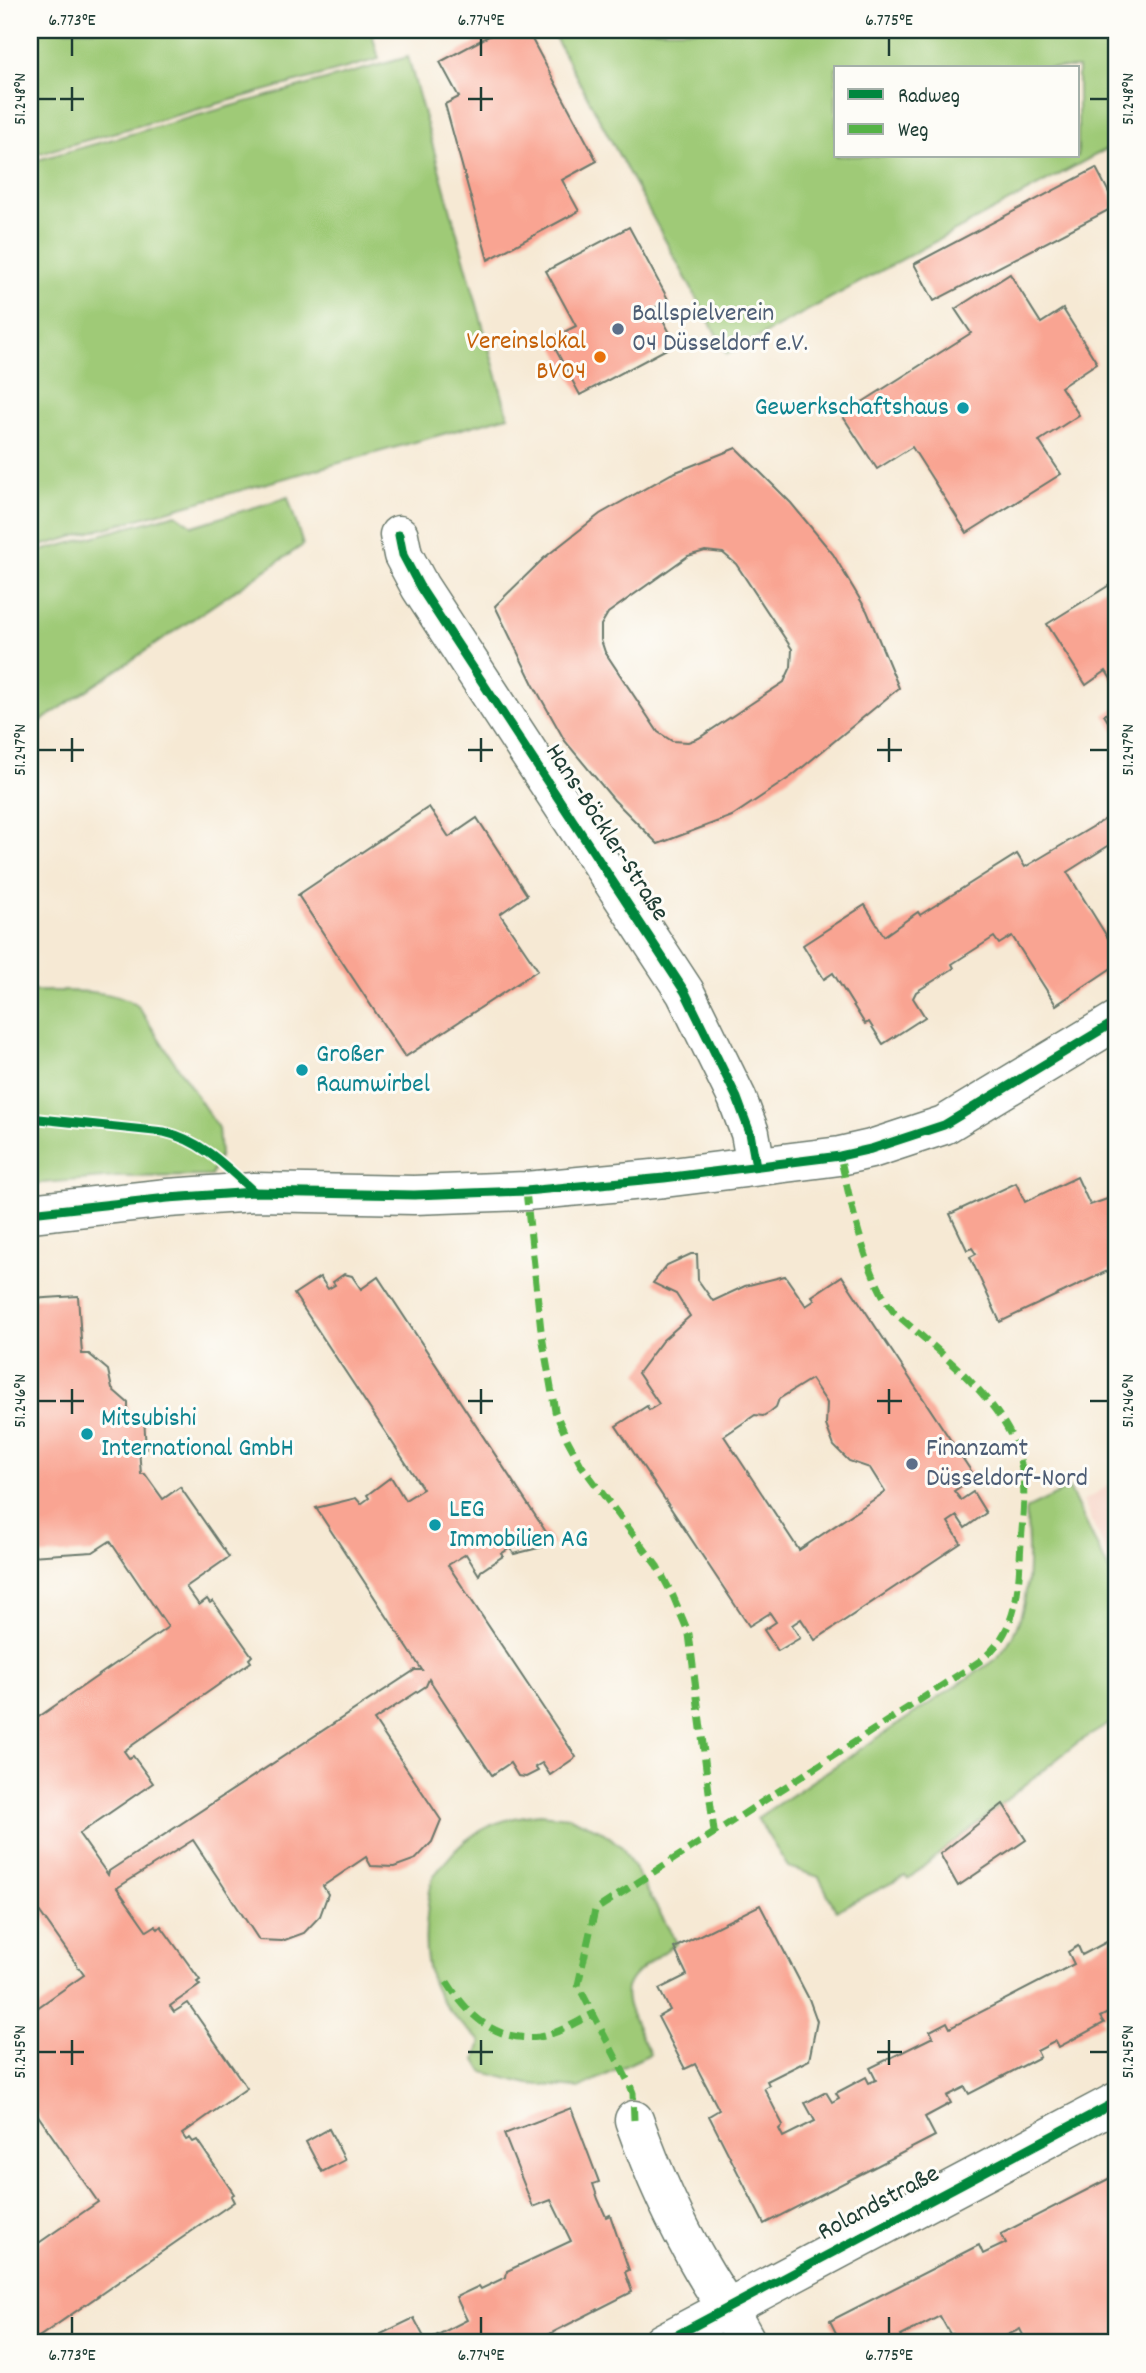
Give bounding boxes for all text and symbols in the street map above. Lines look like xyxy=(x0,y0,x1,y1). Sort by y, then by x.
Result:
text: 6.773°E xyxy=(48,9,96,34)
text: 6.774°E xyxy=(457,9,505,34)
text: 6.775°E xyxy=(865,9,913,34)
legend xyxy=(834,66,1080,158)
text: 51.248°N xyxy=(9,73,34,125)
text: 51.248°N xyxy=(1117,73,1142,125)
text: Radweg xyxy=(898,83,960,113)
text: Weg xyxy=(898,117,929,147)
place label: Ballspielverein 04 Düsseldorf e.V. xyxy=(632,296,808,363)
marker: Ballspielverein 04 Düsseldorf e.V. xyxy=(610,321,626,337)
place label: Vereinslokal BV04 xyxy=(466,324,586,391)
marker: Vereinslokal BV04 xyxy=(592,349,608,365)
place label: Gewerkschaftshaus xyxy=(754,390,949,427)
marker: Gewerkschaftshaus xyxy=(955,400,971,416)
text: 51.247°N xyxy=(9,724,34,776)
text: 51.247°N xyxy=(1117,724,1142,776)
street label: Hans-Böckler-Straße xyxy=(535,737,677,929)
place label: Großer Raumwirbel xyxy=(316,1037,430,1104)
marker: Großer Raumwirbel xyxy=(294,1062,310,1078)
text: 51.246°N xyxy=(9,1374,34,1428)
text: 51.246°N xyxy=(1117,1374,1142,1428)
place label: Mitsubishi International GmbH xyxy=(101,1401,294,1468)
marker: Mitsubishi International GmbH xyxy=(79,1426,95,1442)
place label: Finanzamt Düsseldorf-Nord xyxy=(926,1431,1088,1498)
marker: Finanzamt Düsseldorf-Nord xyxy=(904,1456,920,1472)
place label: LEG Immobilien AG xyxy=(449,1492,588,1559)
marker: LEG Immobilien AG xyxy=(427,1517,443,1533)
text: 51.245°N xyxy=(9,2025,34,2079)
text: 51.245°N xyxy=(1117,2025,1142,2079)
street label: Rolandstraße xyxy=(812,2156,946,2252)
text: 6.773°E xyxy=(48,2344,96,2369)
text: 6.774°E xyxy=(457,2344,505,2369)
text: 6.775°E xyxy=(865,2344,913,2369)

